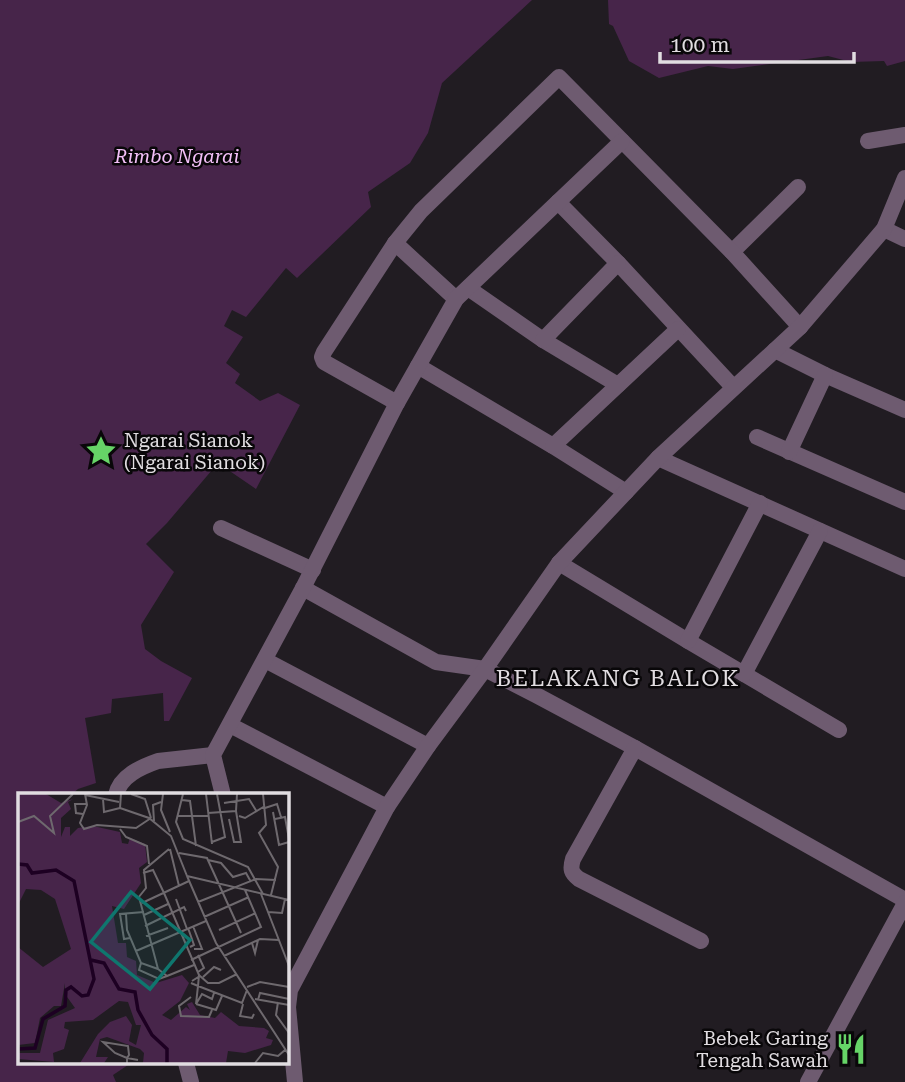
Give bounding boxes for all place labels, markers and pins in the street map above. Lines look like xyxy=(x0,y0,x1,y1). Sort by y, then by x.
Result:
place label: Ngarai Sianok (Ngarai Sianok) xyxy=(124,429,265,474)
place icon: Ngarai Sianok (Ngarai Sianok) xyxy=(84,434,118,468)
place label: Bebek Garing Tengah Sawah xyxy=(696,1027,828,1072)
restaurant icon: Bebek Garing Tengah Sawah xyxy=(834,1032,868,1066)

